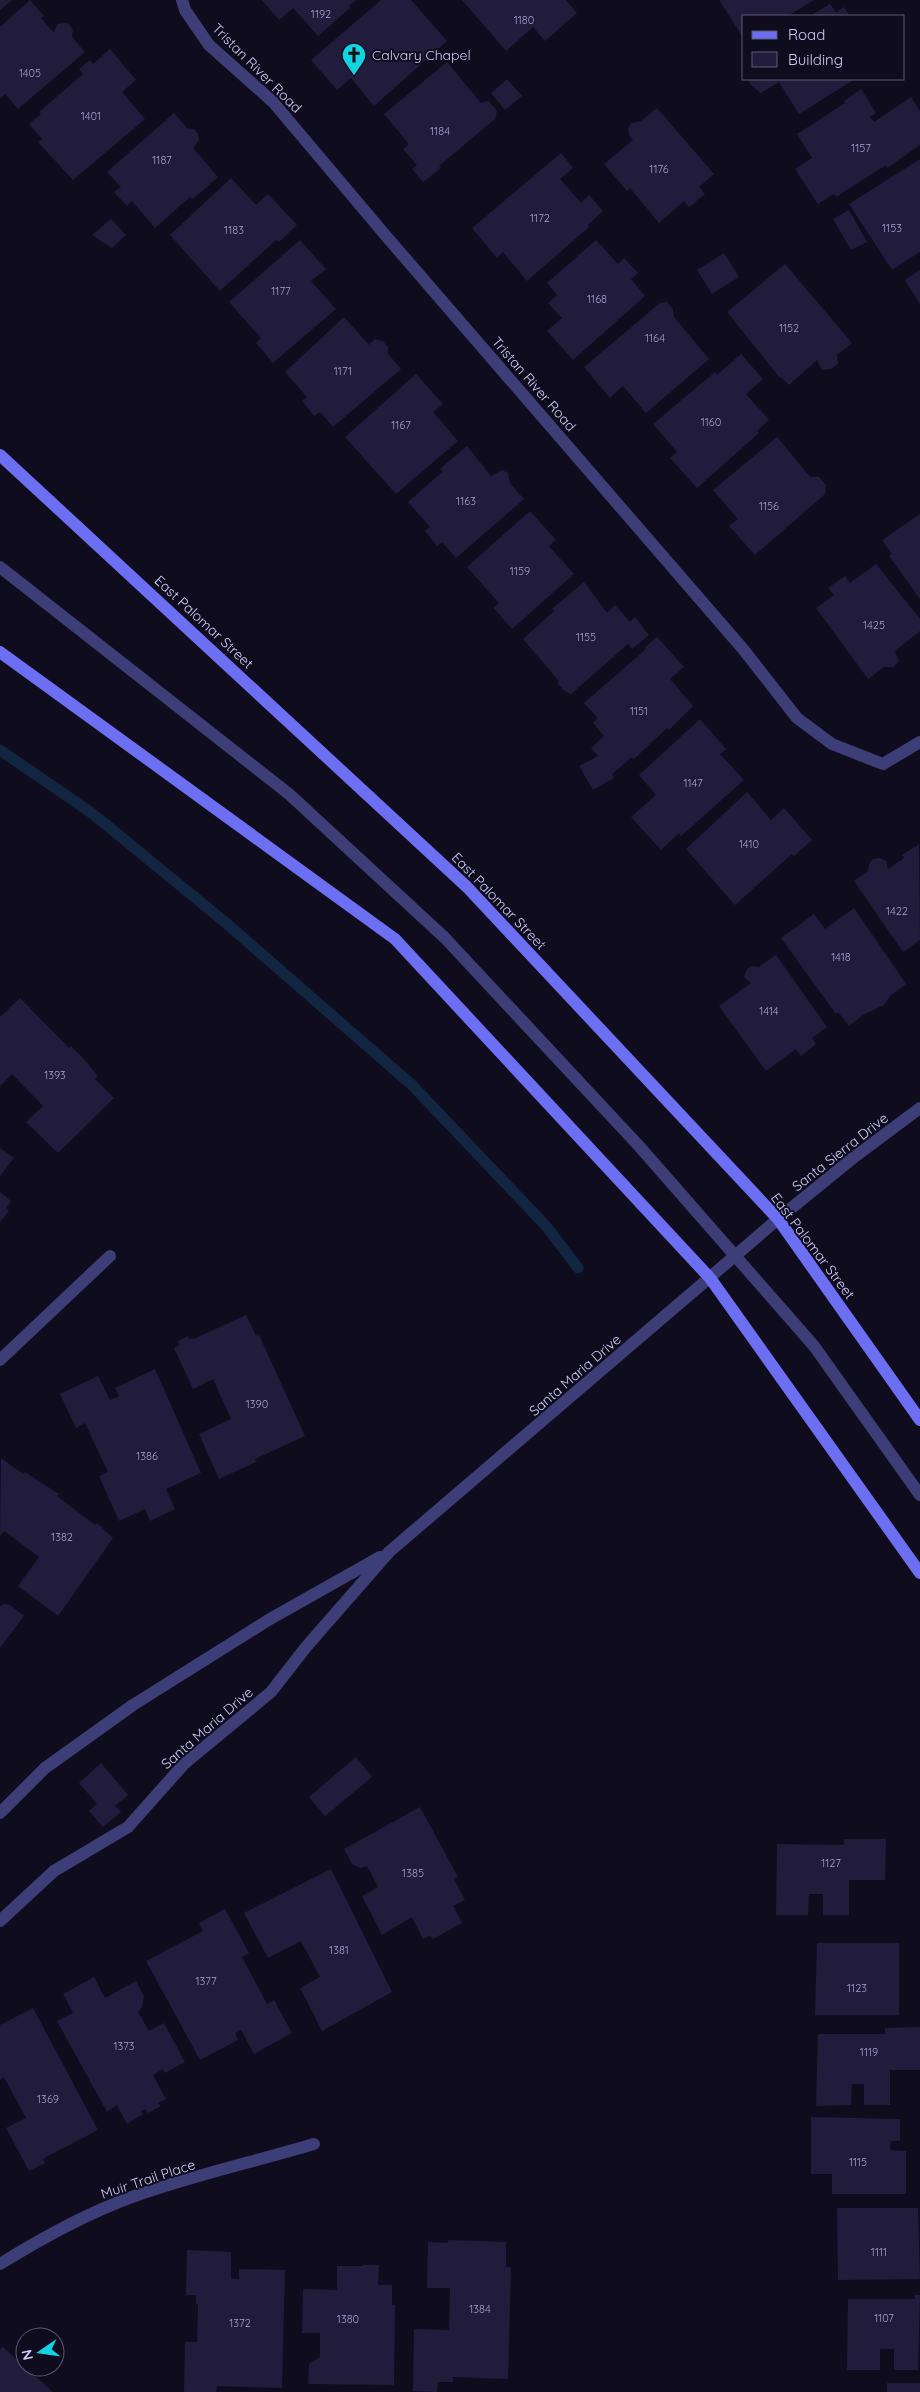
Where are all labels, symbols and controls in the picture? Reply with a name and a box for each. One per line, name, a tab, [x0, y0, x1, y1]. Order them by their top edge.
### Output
house number: 1192	[311, 7, 331, 21]
house number: 1180	[514, 13, 534, 27]
legend	[742, 15, 905, 80]
street label: Tristan River Road	[208, 19, 306, 117]
text: Road	[788, 25, 825, 44]
church icon: Calvary Chapel	[341, 42, 367, 76]
place label: Calvary Chapel	[372, 46, 471, 64]
text: Building	[788, 50, 843, 69]
house number: 1405	[19, 66, 41, 80]
house number: 1401	[81, 109, 101, 123]
house number: 1184	[430, 124, 450, 138]
house number: 1157	[851, 141, 871, 155]
house number: 1187	[152, 153, 172, 167]
house number: 1176	[649, 162, 669, 176]
house number: 1172	[530, 211, 550, 225]
house number: 1153	[882, 221, 902, 235]
house number: 1183	[224, 223, 244, 237]
house number: 1177	[271, 284, 291, 298]
house number: 1168	[587, 292, 607, 306]
house number: 1152	[779, 321, 799, 335]
house number: 1164	[645, 331, 665, 345]
street label: Tristan River Road	[488, 333, 580, 435]
house number: 1171	[334, 364, 352, 378]
house number: 1160	[701, 415, 721, 429]
house number: 1167	[391, 418, 411, 432]
house number: 1163	[456, 494, 476, 508]
house number: 1156	[759, 499, 779, 513]
house number: 1159	[510, 564, 530, 578]
street label: East Palomar Street	[151, 572, 257, 673]
house number: 1425	[863, 618, 885, 632]
house number: 1155	[576, 630, 596, 644]
house number: 1151	[630, 704, 648, 718]
house number: 1147	[683, 776, 703, 790]
house number: 1410	[739, 837, 759, 851]
street label: East Palomar Street	[448, 848, 550, 954]
house number: 1422	[886, 904, 908, 918]
house number: 1418	[831, 950, 851, 964]
house number: 1414	[759, 1004, 779, 1018]
house number: 1393	[44, 1068, 66, 1082]
street label: Santa Sierra Drive	[788, 1109, 892, 1195]
street label: East Palomar Street	[767, 1189, 859, 1303]
street label: Santa Maria Drive	[525, 1330, 625, 1420]
house number: 1390	[246, 1397, 268, 1411]
house number: 1386	[136, 1449, 158, 1463]
house number: 1382	[51, 1530, 73, 1544]
street label: Santa Maria Drive	[157, 1683, 257, 1773]
house number: 1127	[821, 1856, 841, 1870]
house number: 1385	[402, 1866, 424, 1880]
house number: 1381	[329, 1943, 349, 1957]
house number: 1377	[195, 1974, 217, 1988]
house number: 1123	[847, 1981, 867, 1995]
house number: 1373	[113, 2039, 135, 2053]
house number: 1119	[860, 2045, 878, 2059]
house number: 1369	[37, 2092, 59, 2106]
street label: Muir Trail Place	[98, 2155, 198, 2203]
house number: 1115	[849, 2155, 867, 2169]
house number: 1111	[871, 2245, 887, 2259]
house number: 1384	[469, 2302, 491, 2316]
house number: 1107	[874, 2311, 894, 2325]
house number: 1380	[337, 2312, 359, 2326]
house number: 1372	[229, 2316, 251, 2330]
north arrow	[15, 2327, 65, 2377]
text: N	[17, 2348, 37, 2362]

